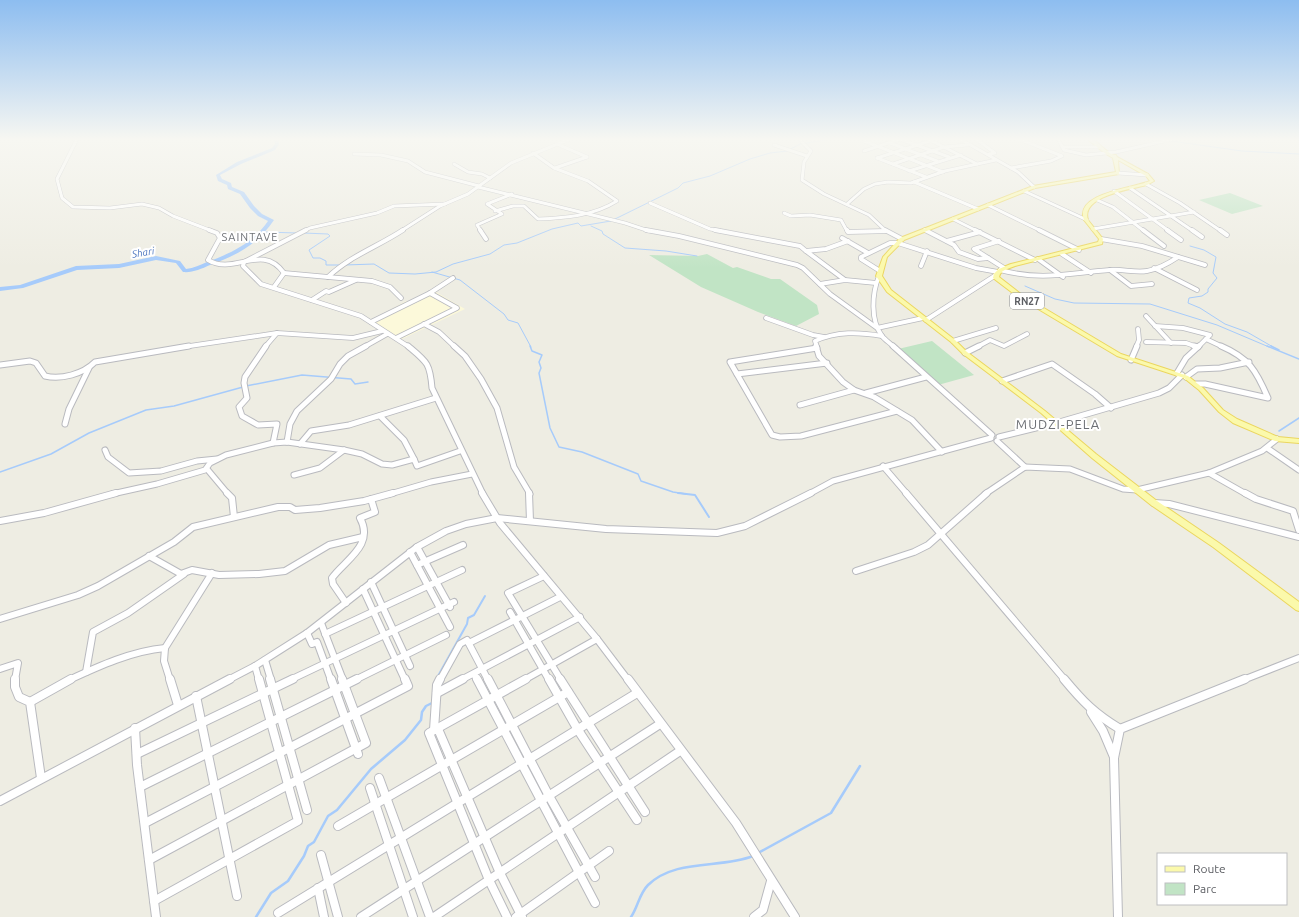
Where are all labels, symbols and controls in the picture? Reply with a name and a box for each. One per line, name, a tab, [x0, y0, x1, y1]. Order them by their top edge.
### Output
district label: SAINTAVE	[222, 231, 278, 243]
water label: Shari	[130, 245, 155, 260]
road number: RN27	[1010, 293, 1044, 309]
district label: MUDZI-PELA	[1016, 417, 1100, 431]
legend	[1157, 853, 1287, 905]
text: Route	[1193, 862, 1226, 875]
text: Parc	[1193, 882, 1217, 895]

